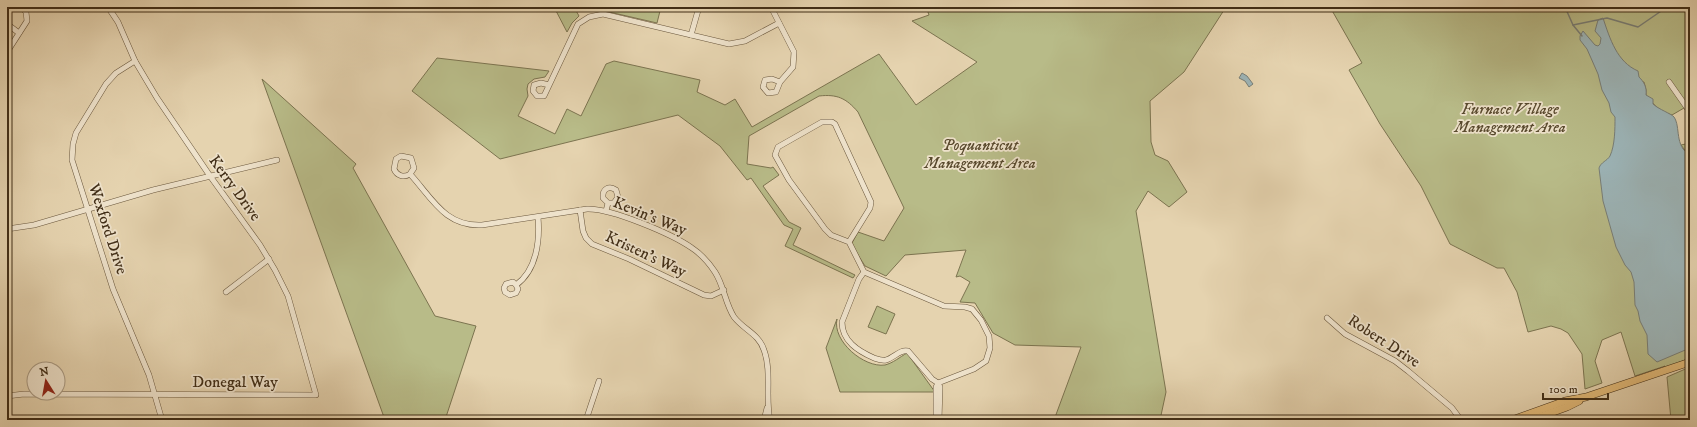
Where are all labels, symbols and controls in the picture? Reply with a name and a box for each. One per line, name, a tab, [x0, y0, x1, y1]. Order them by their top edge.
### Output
park label: Furnace Village Management Area	[1453, 99, 1566, 137]
park label: Poquanticut Management Area	[923, 135, 1036, 173]
street label: Kerry Drive	[205, 151, 266, 225]
street label: Wexford Drive	[84, 180, 132, 277]
street label: Kevin's Way	[610, 192, 690, 240]
street label: Kristen's Way	[602, 226, 690, 282]
street label: Robert Drive	[1344, 310, 1424, 372]
north arrow	[26, 361, 66, 401]
text: N	[39, 364, 50, 380]
street label: Donegal Way	[192, 372, 278, 392]
scale bar	[1543, 375, 1608, 401]
text: 100 m	[1549, 382, 1578, 397]

